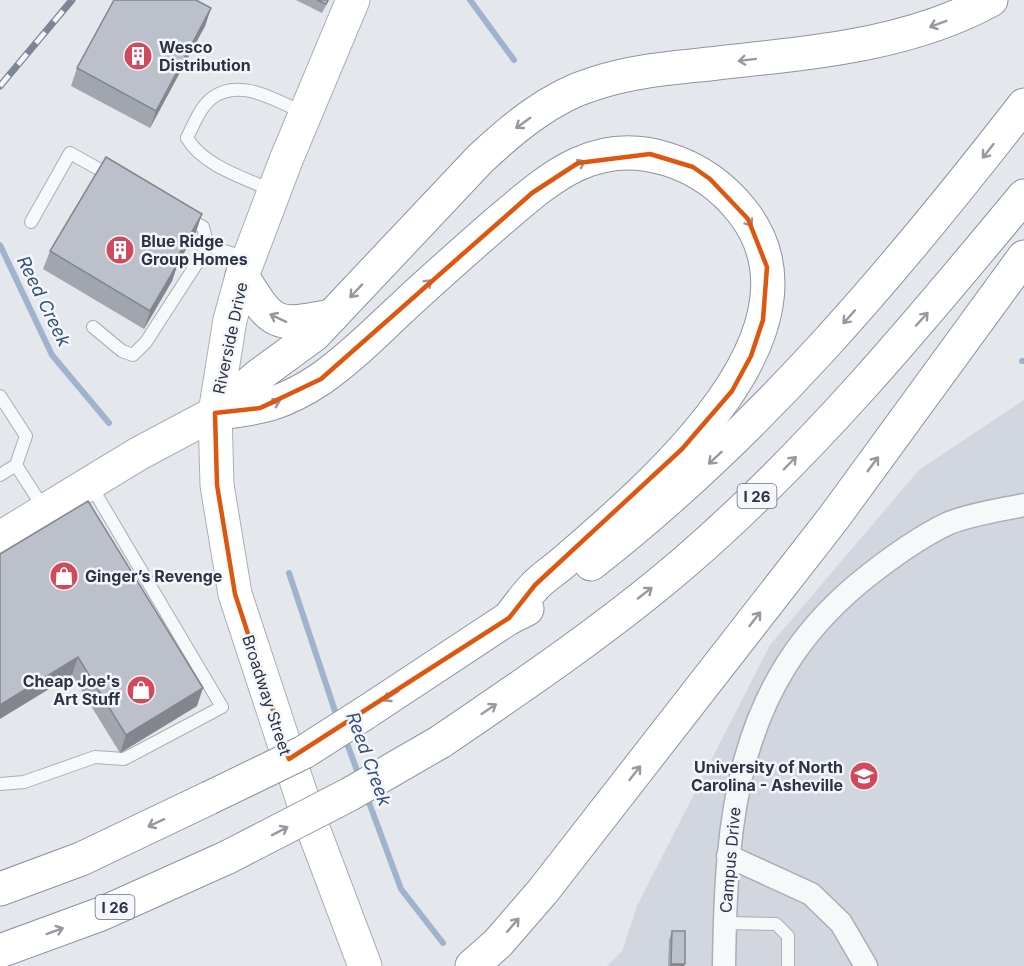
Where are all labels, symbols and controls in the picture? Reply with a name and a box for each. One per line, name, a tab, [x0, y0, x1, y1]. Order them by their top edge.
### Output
one-way arrow	[929, 20, 948, 31]
place label: Wesco Distribution	[159, 37, 251, 75]
building icon: Wesco Distribution	[122, 40, 154, 72]
one-way arrow	[737, 54, 757, 65]
one-way arrow	[515, 117, 531, 129]
one-way arrow	[982, 143, 995, 159]
one-way arrow	[568, 159, 586, 171]
one-way arrow	[741, 210, 754, 227]
place label: Blue Ridge Group Homes	[141, 231, 248, 269]
building icon: Blue Ridge Group Homes	[104, 234, 136, 266]
water label: Reed Creek	[13, 252, 75, 351]
one-way arrow	[418, 279, 433, 293]
street label: Riverside Drive	[208, 280, 252, 396]
one-way arrow	[348, 283, 363, 298]
one-way arrow	[842, 309, 856, 324]
one-way arrow	[269, 311, 287, 323]
one-way arrow	[915, 312, 929, 327]
one-way arrow	[262, 398, 281, 409]
one-way arrow	[708, 451, 723, 465]
one-way arrow	[783, 455, 797, 470]
one-way arrow	[867, 457, 880, 473]
road number: I 26	[738, 484, 777, 508]
shop icon: Ginger’s Revenge	[48, 560, 80, 592]
place label: Ginger’s Revenge	[85, 566, 222, 586]
one-way arrow	[637, 587, 653, 600]
one-way arrow	[748, 611, 761, 627]
street label: Broadway Street	[238, 632, 296, 758]
place label: Cheap Joe's Art Stuff	[23, 671, 121, 709]
shop icon: Cheap Joe's Art Stuff	[125, 674, 157, 706]
one-way arrow	[383, 690, 400, 702]
one-way arrow	[480, 703, 497, 715]
water label: Reed Creek	[342, 709, 396, 810]
place label: University of North Carolina - Asheville	[691, 757, 843, 795]
school or university icon: University of North Carolina - Asheville	[848, 760, 880, 792]
one-way arrow	[629, 765, 642, 781]
street label: Campus Drive	[715, 806, 745, 914]
one-way arrow	[148, 818, 166, 830]
one-way arrow	[271, 824, 289, 836]
road number: I 26	[96, 895, 134, 919]
one-way arrow	[507, 917, 520, 933]
one-way arrow	[45, 924, 64, 935]

